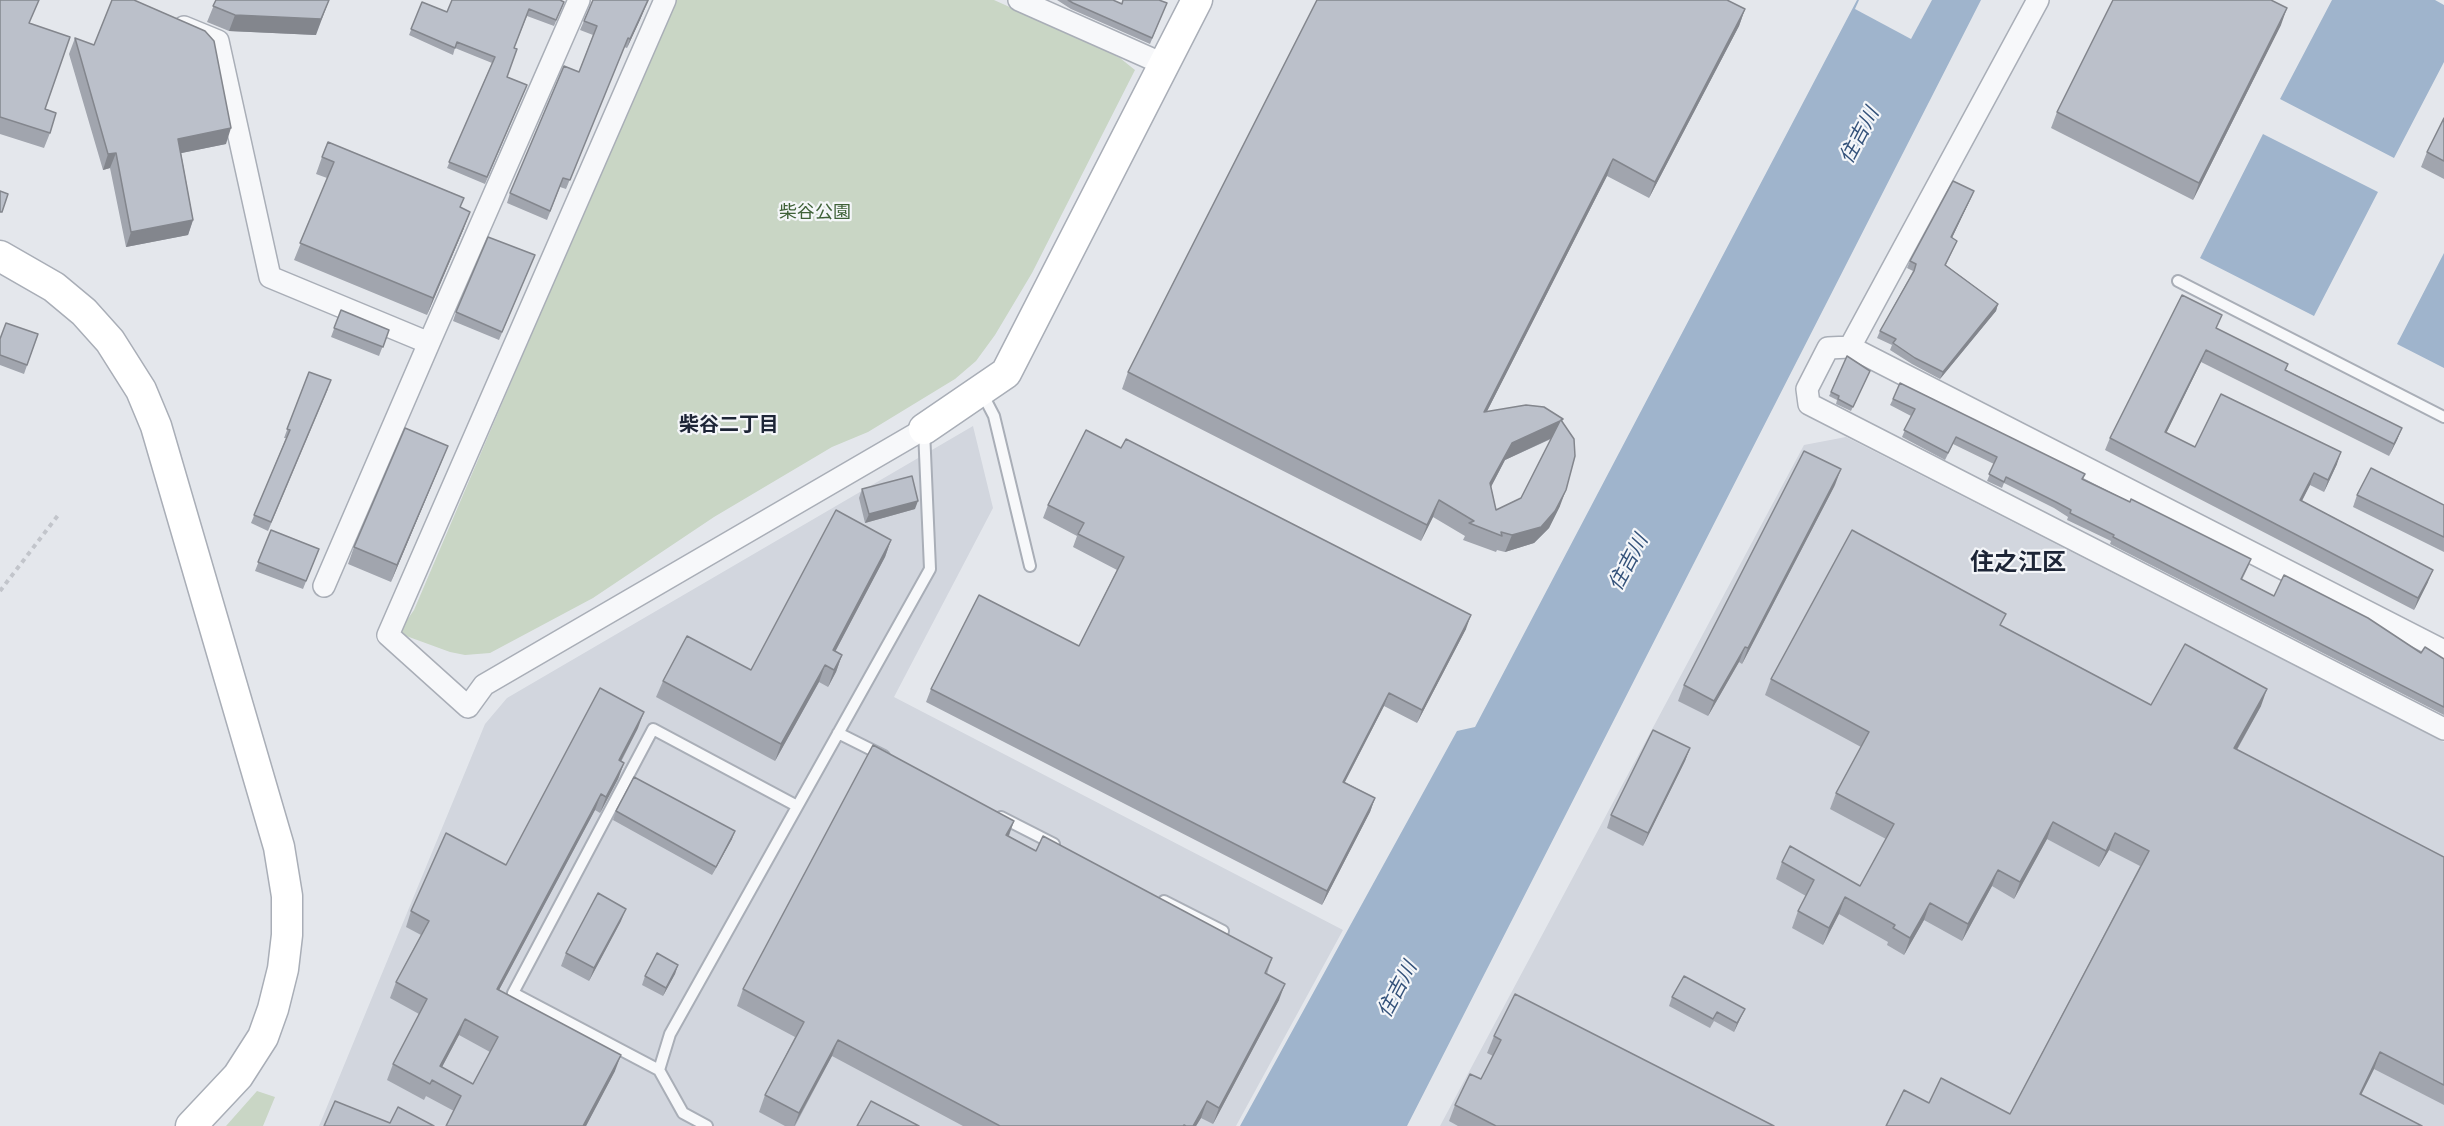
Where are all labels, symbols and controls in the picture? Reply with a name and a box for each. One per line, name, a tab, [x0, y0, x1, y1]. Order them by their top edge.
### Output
water label: 住吉川	[1835, 104, 1885, 168]
park label: 柴谷公園	[779, 202, 851, 224]
district label: 柴谷二丁目	[679, 414, 779, 438]
water label: 住吉川	[1604, 531, 1654, 595]
district label: 住之江区	[1970, 549, 2066, 577]
water label: 住吉川	[1373, 958, 1423, 1022]

